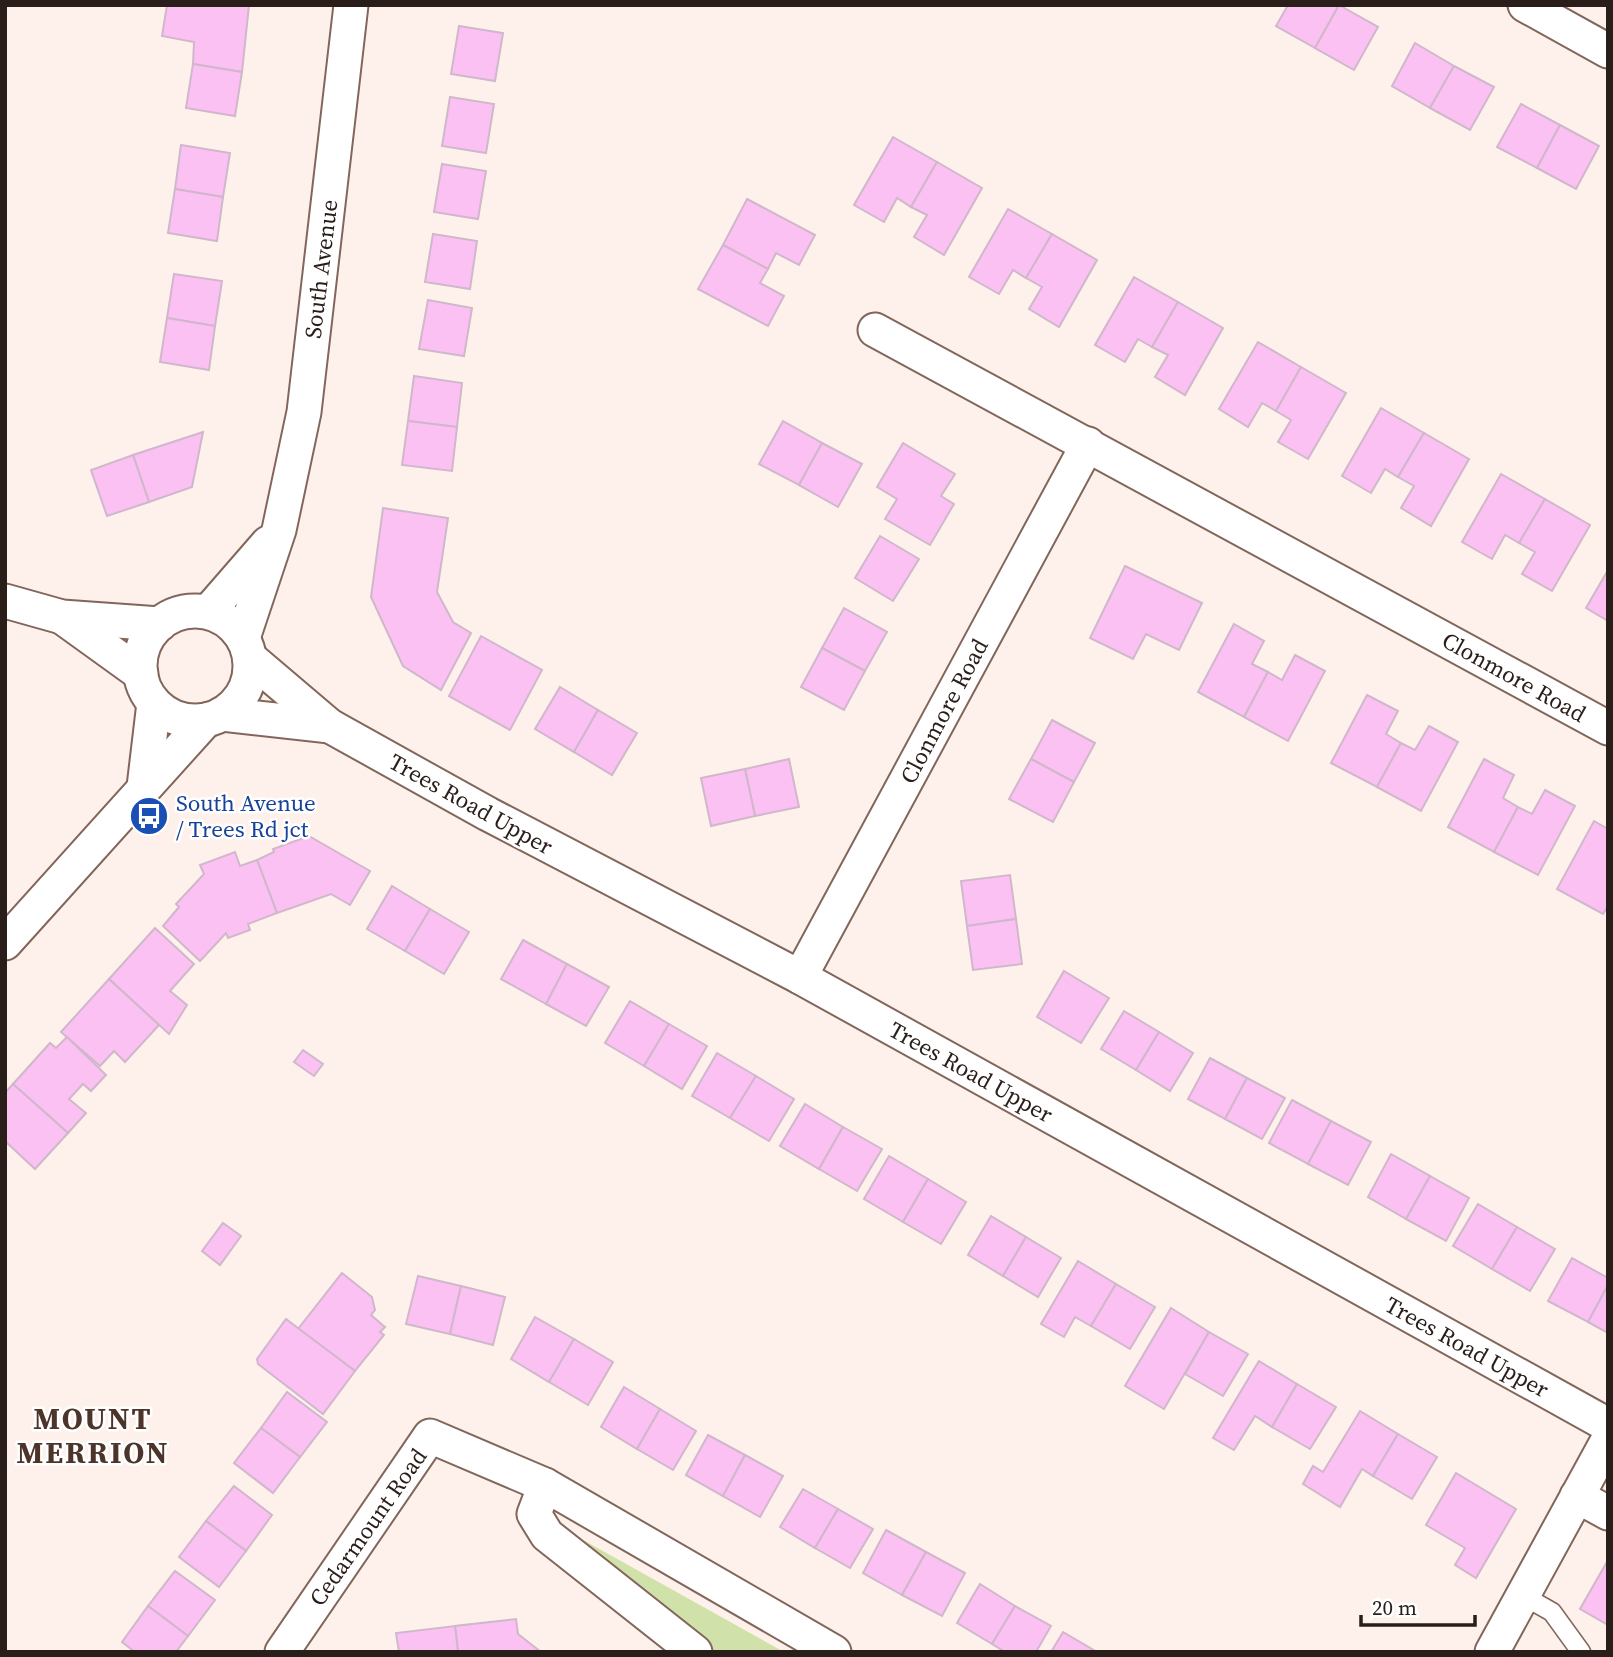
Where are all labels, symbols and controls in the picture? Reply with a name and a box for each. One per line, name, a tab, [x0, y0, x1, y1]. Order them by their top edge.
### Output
street label: South Avenue	[297, 198, 345, 340]
street label: Clonmore Road	[1436, 624, 1592, 730]
street label: Clonmore Road	[892, 633, 996, 789]
street label: Trees Road Upper	[383, 746, 559, 862]
place label: South Avenue / Trees Rd jct	[176, 787, 316, 845]
bus stop icon: South Avenue / Trees Rd jct	[128, 795, 170, 837]
street label: Trees Road Upper	[883, 1014, 1059, 1130]
street label: Trees Road Upper	[1379, 1289, 1555, 1405]
district label: MOUNT MERRION	[16, 1398, 170, 1473]
street label: Cedarmount Road	[302, 1442, 434, 1612]
scale bar	[1361, 1584, 1475, 1628]
text: 20 m	[1372, 1593, 1417, 1622]

